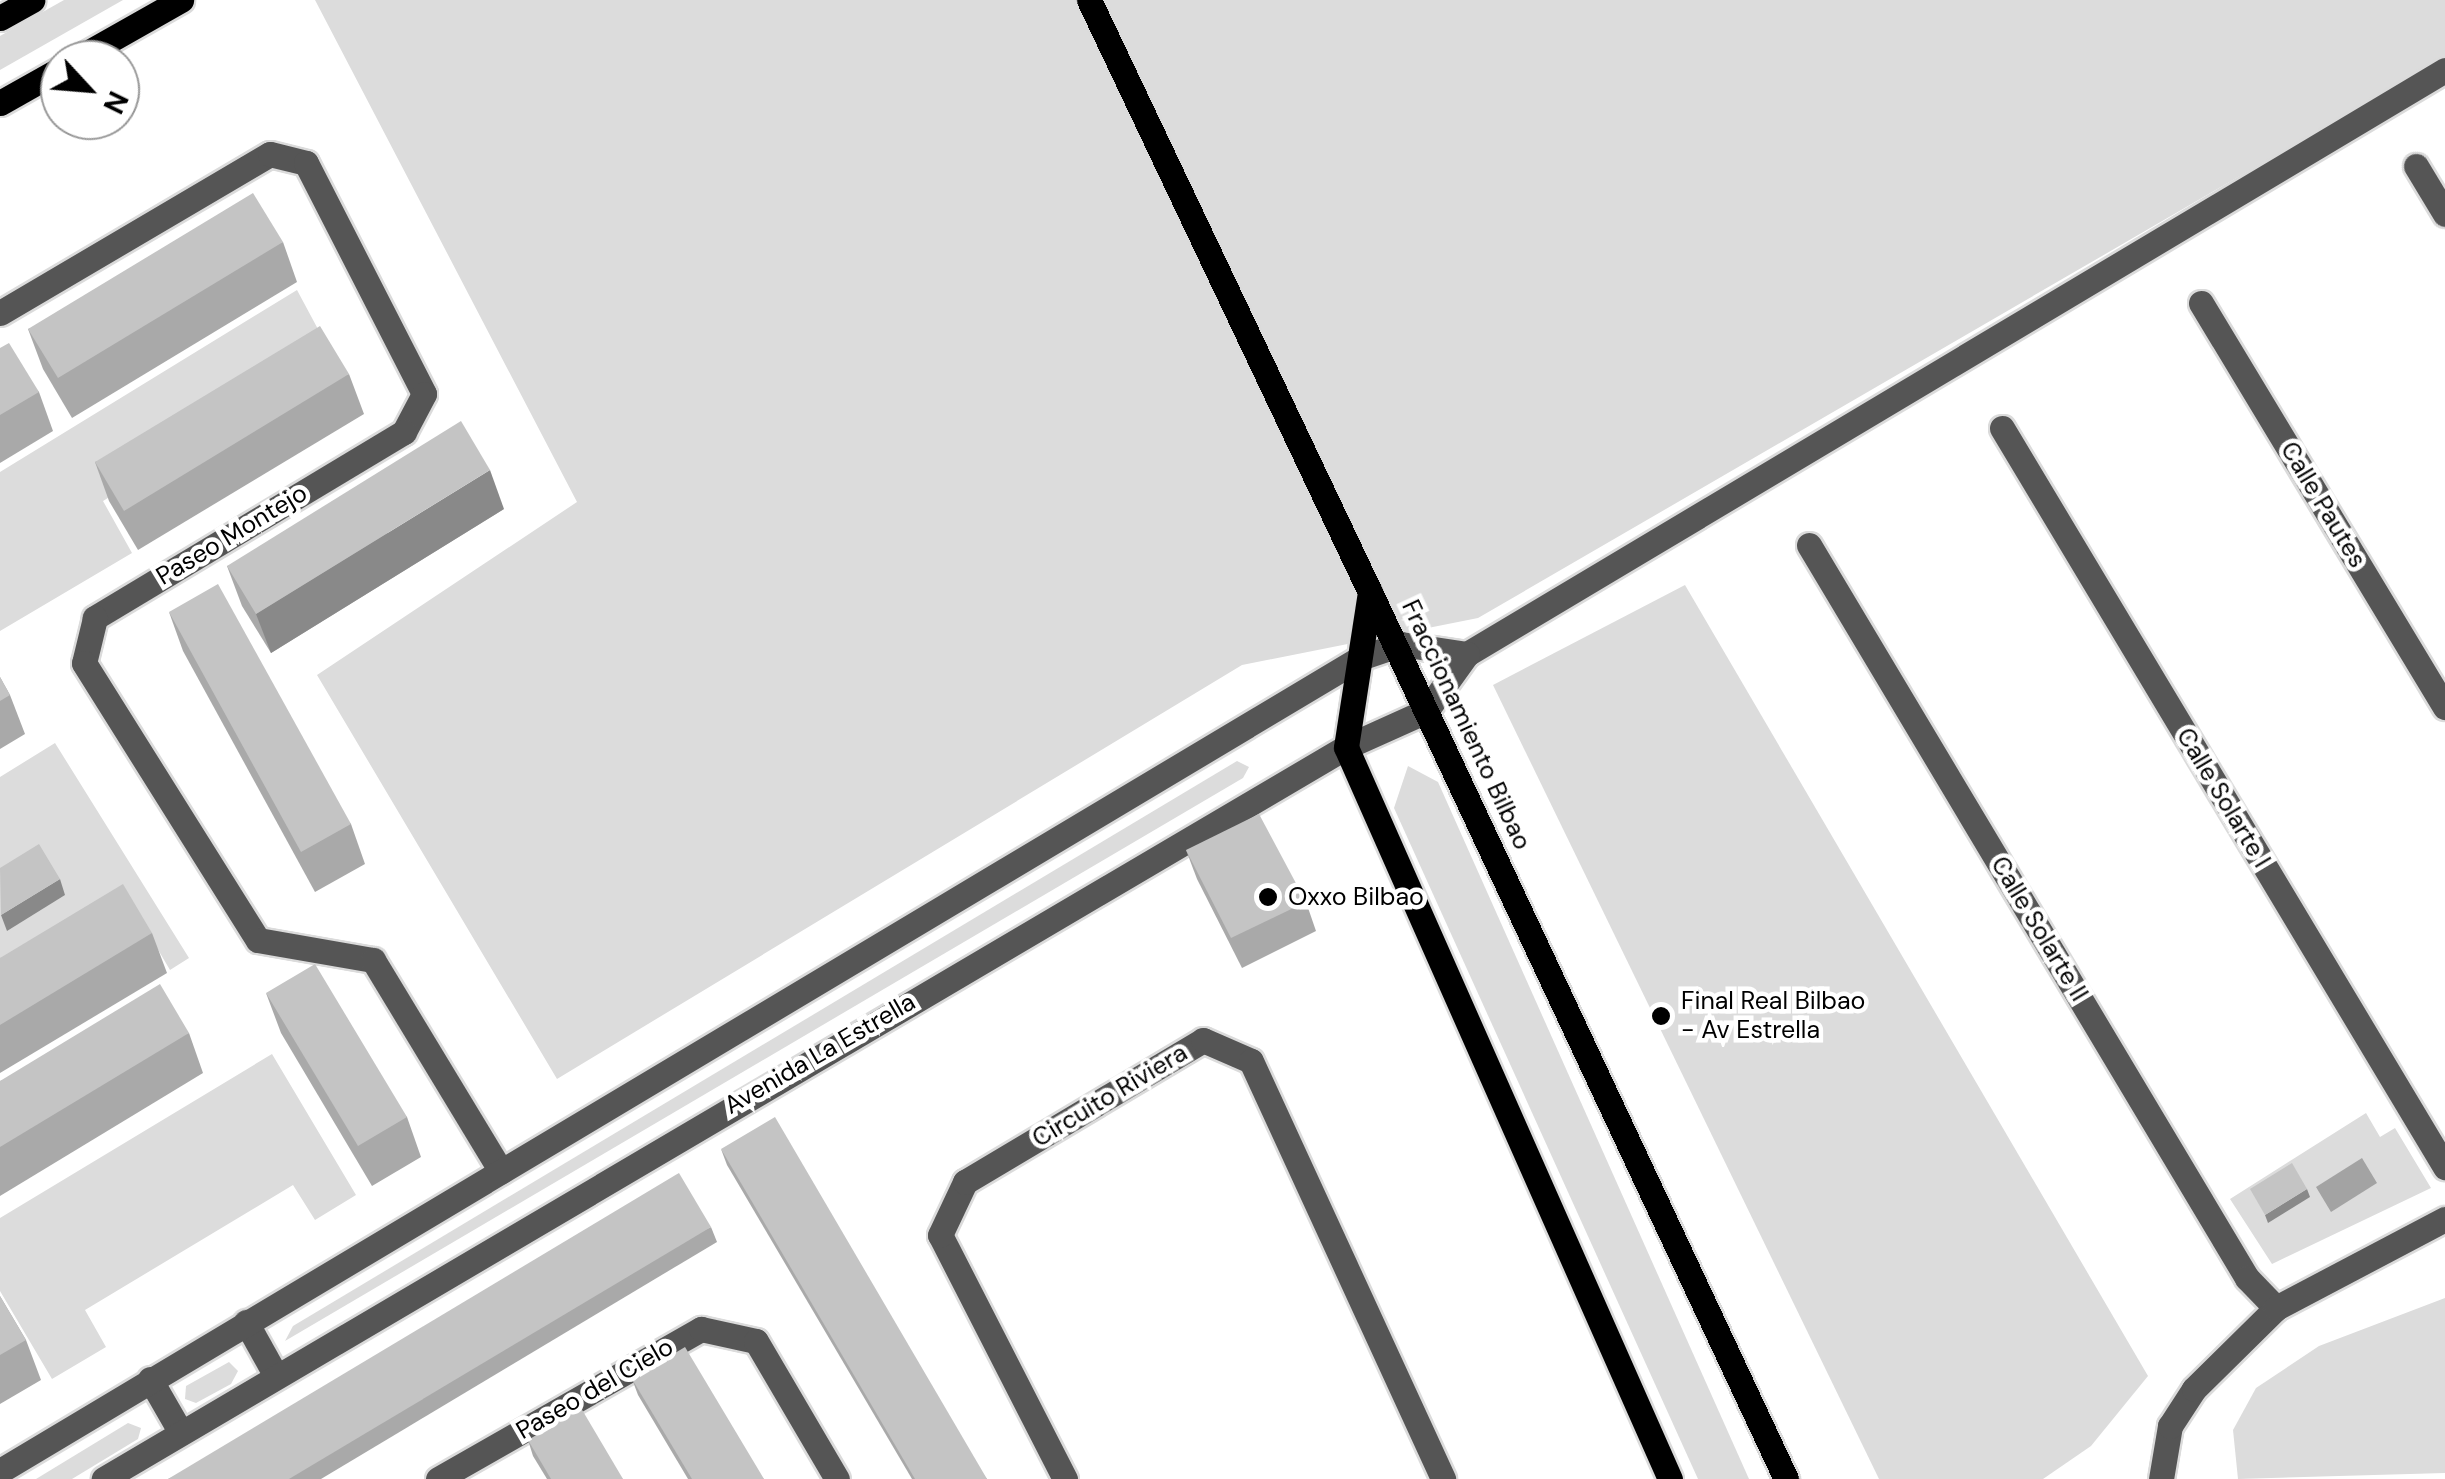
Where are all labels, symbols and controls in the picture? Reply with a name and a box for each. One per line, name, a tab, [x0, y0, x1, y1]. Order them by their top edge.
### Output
north arrow	[40, 40, 140, 140]
text: N	[95, 85, 137, 120]
street label: Calle Pautes	[2274, 437, 2372, 573]
street label: Paseo Montejo	[151, 478, 313, 592]
street label: Fraccionamiento Bilbao	[1395, 595, 1537, 855]
street label: Calle Solarte I	[2170, 723, 2276, 873]
street label: Calle Solarte II	[1984, 851, 2094, 1007]
place label: Oxxo Bilbao	[1288, 882, 1424, 912]
marker: Oxxo Bilbao	[1257, 886, 1279, 908]
street label: Avenida La Estrella	[719, 987, 921, 1121]
place label: Final Real Bilbao - Av Estrella	[1681, 987, 1865, 1046]
marker: Final Real Bilbao - Av Estrella	[1650, 1005, 1672, 1027]
street label: Circuito Riviera	[1027, 1038, 1193, 1154]
street label: Paseo del Cielo	[511, 1332, 679, 1446]

